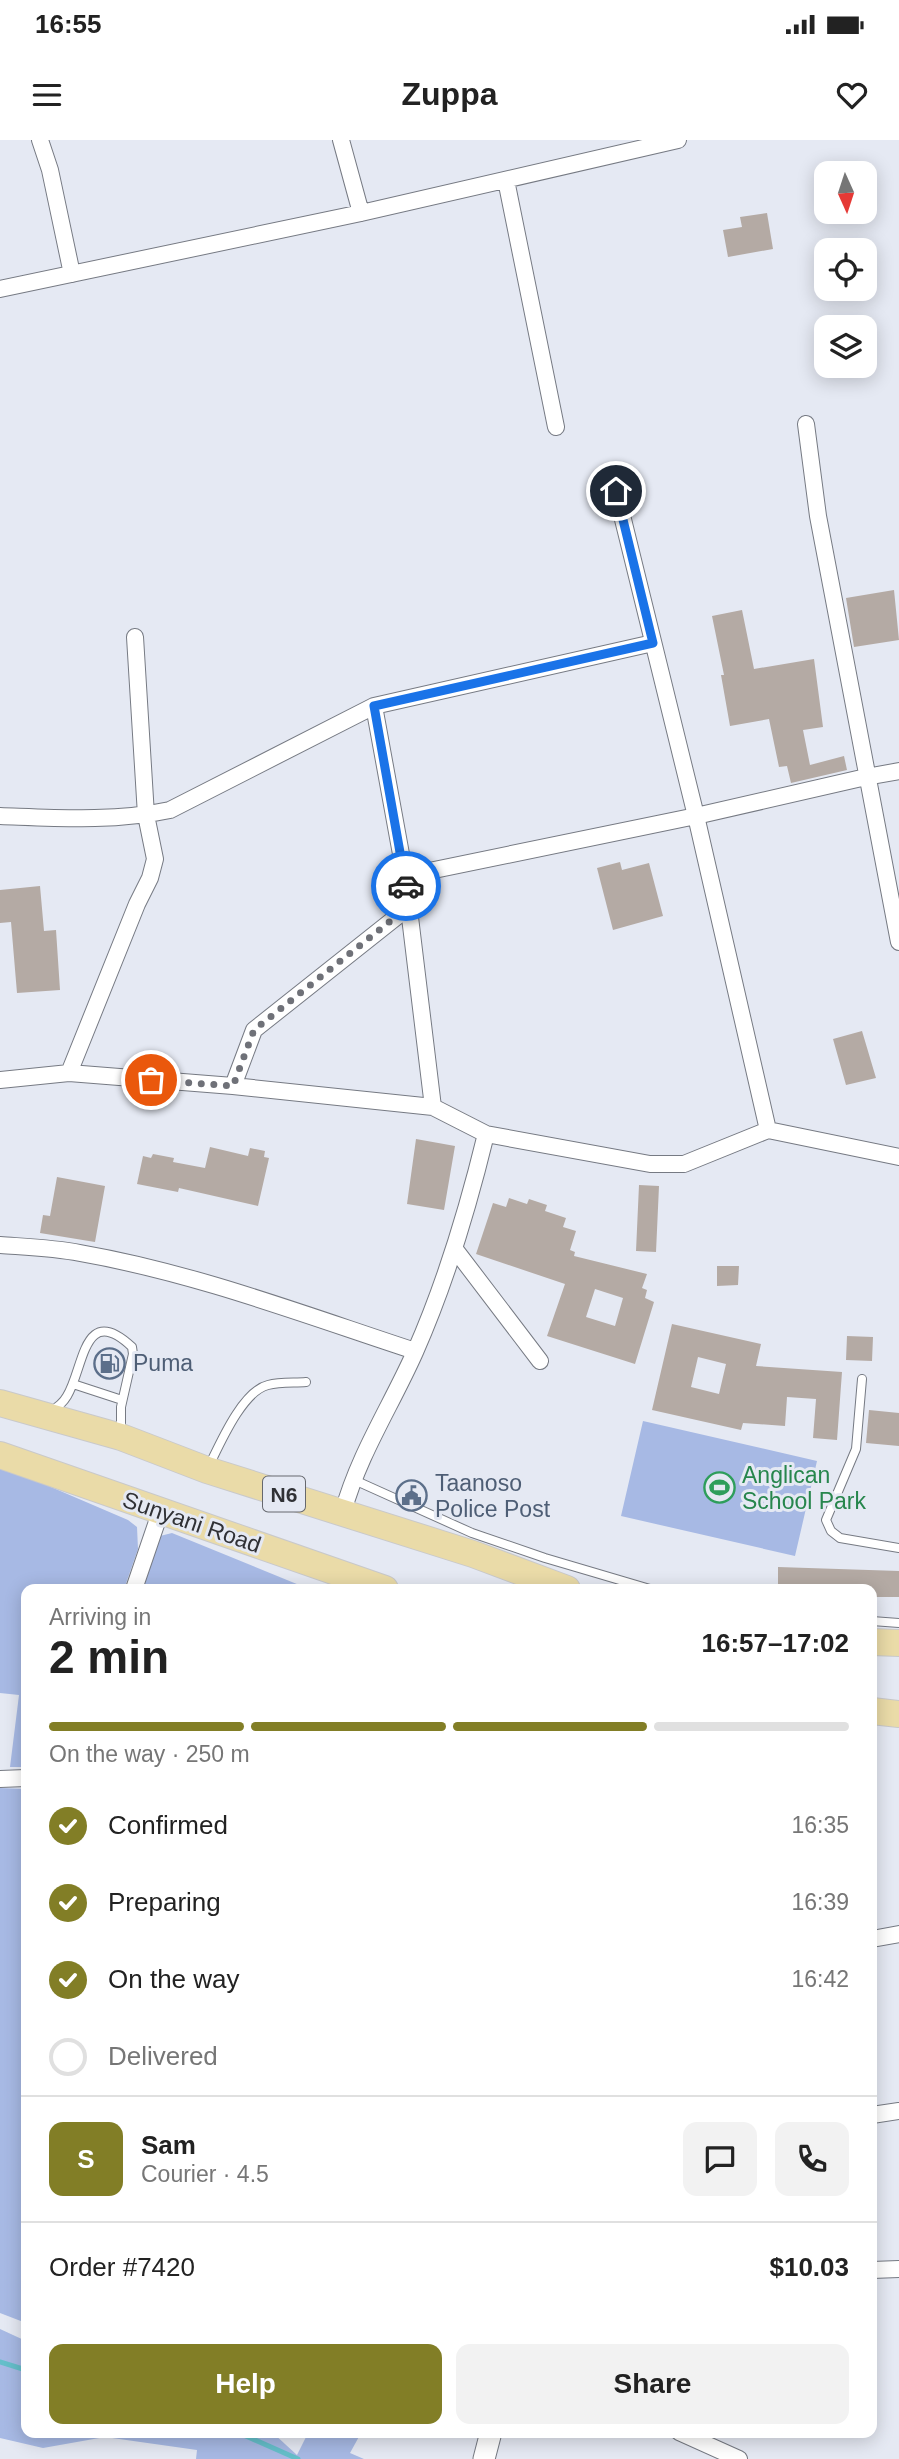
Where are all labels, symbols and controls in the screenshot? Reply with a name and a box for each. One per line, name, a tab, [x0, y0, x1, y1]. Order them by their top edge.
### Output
text: 16:55	[35, 9, 102, 39]
icon: menu	[28, 76, 66, 114]
text: Zuppa	[402, 76, 497, 112]
icon: heart	[833, 76, 871, 114]
north arrow	[814, 161, 877, 224]
map controls	[814, 161, 877, 378]
button: locate	[814, 238, 877, 301]
button: layers	[814, 315, 877, 378]
pin	[586, 461, 646, 521]
icon: home	[597, 472, 635, 510]
courier	[371, 851, 441, 921]
icon: car	[387, 867, 425, 905]
pin	[121, 1050, 181, 1110]
icon: bag	[132, 1061, 170, 1099]
fuel station icon: Puma	[93, 1346, 127, 1380]
place label: Puma	[133, 1350, 193, 1376]
place label: Anglican School Park	[742, 1462, 867, 1514]
place label: Taanoso Police Post	[435, 1470, 551, 1522]
sports icon: Anglican School Park	[702, 1471, 736, 1505]
road number: N6	[263, 1476, 305, 1512]
public building icon: Taanoso Police Post	[395, 1479, 429, 1513]
street label: Sunyani Road	[119, 1486, 265, 1558]
text: Arriving in	[49, 1604, 151, 1630]
text: 16:57–17:02	[702, 1628, 849, 1658]
text: 2 min	[49, 1631, 169, 1683]
text: On the way · 250 m	[49, 1741, 250, 1767]
icon: check	[49, 1807, 87, 1845]
text: Confirmed	[108, 1810, 228, 1840]
text: 16:35	[791, 1812, 849, 1838]
icon: check	[49, 1884, 87, 1922]
text: Preparing	[108, 1887, 221, 1917]
text: 16:39	[791, 1889, 849, 1915]
icon: check	[49, 1961, 87, 1999]
text: On the way	[108, 1964, 240, 1994]
text: 16:42	[791, 1966, 849, 1992]
text: Delivered	[108, 2041, 218, 2071]
button: chat	[683, 2122, 757, 2196]
button: phone	[775, 2122, 849, 2196]
text: Sam	[141, 2130, 196, 2160]
text: S	[77, 2144, 95, 2174]
text: Courier · 4.5	[141, 2161, 269, 2187]
text: Order #7420	[49, 2252, 195, 2282]
text: $10.03	[769, 2252, 849, 2282]
button: Help	[49, 2344, 442, 2424]
button: Share	[456, 2344, 849, 2424]

